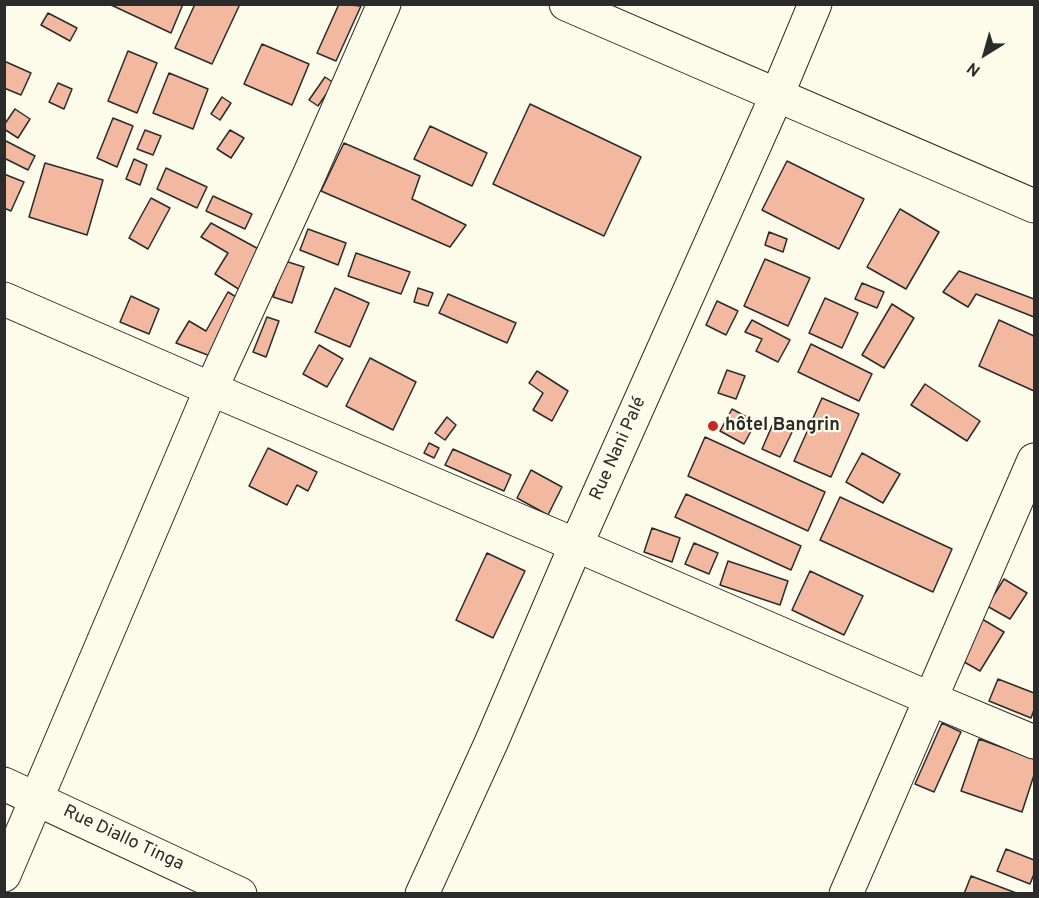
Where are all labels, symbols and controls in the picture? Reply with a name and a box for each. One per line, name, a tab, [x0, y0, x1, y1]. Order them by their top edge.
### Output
north arrow	[955, 24, 1015, 84]
text: N	[964, 57, 985, 80]
street label: Rue Nani Palé	[586, 394, 652, 504]
place label: hôtel Bangrin	[725, 415, 840, 437]
marker: hôtel Bangrin	[706, 419, 720, 433]
street label: Rue Diallo Tinga	[59, 802, 187, 876]

